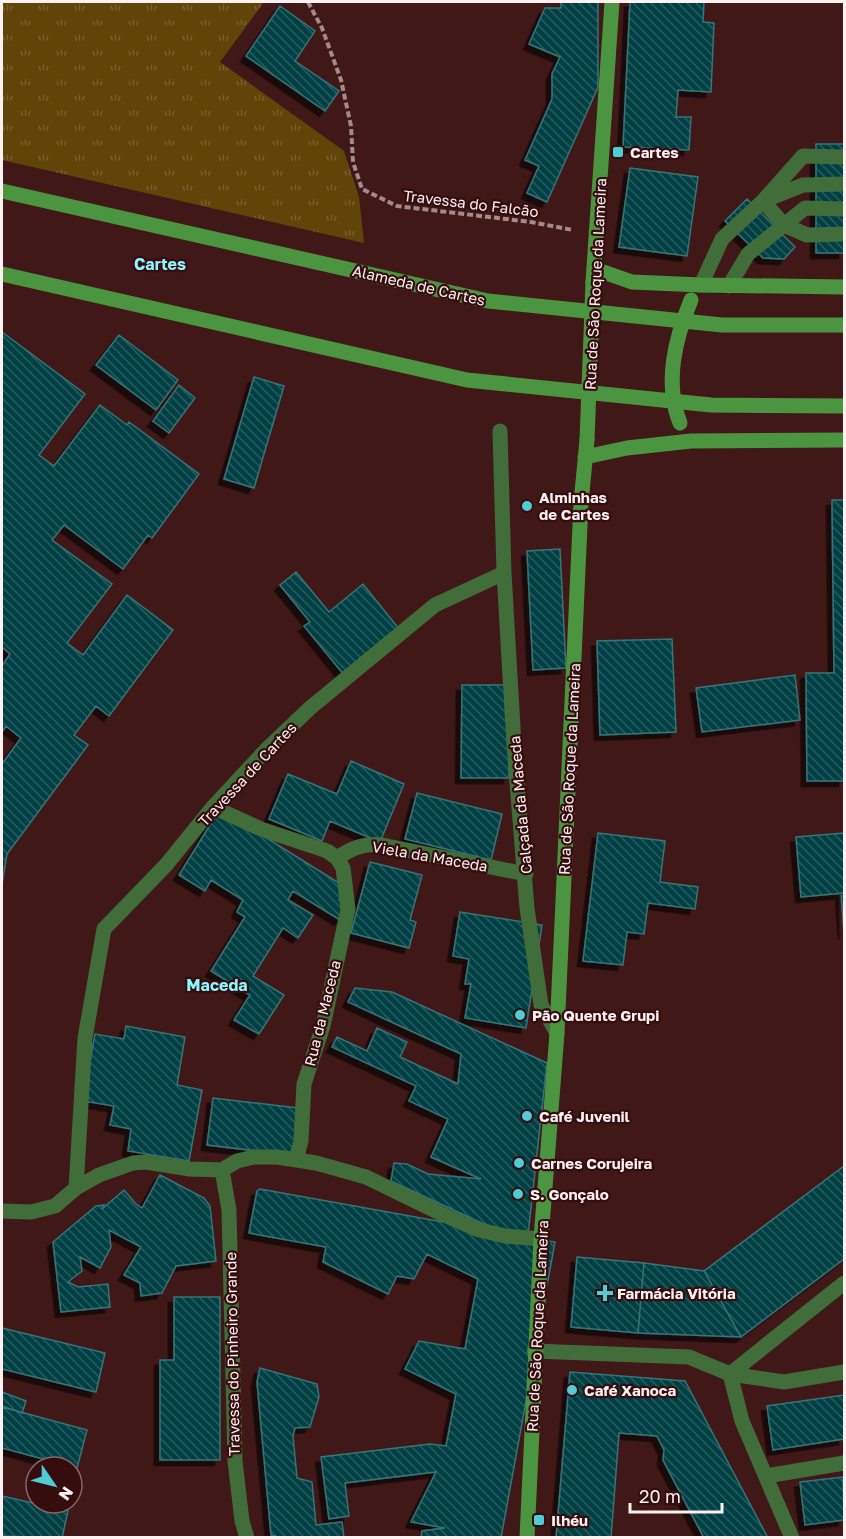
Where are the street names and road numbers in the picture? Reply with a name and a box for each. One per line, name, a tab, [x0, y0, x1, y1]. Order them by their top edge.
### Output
street label: Rua de São Roque da Lameira	[580, 178, 610, 390]
street label: Travessa do Falcão	[402, 186, 540, 220]
street label: Alameda de Cartes	[351, 261, 487, 309]
street label: Rua de São Roque da Lameira	[554, 663, 584, 875]
street label: Travessa de Cartes	[194, 718, 300, 830]
street label: Calçada da Maceda	[505, 735, 535, 875]
street label: Viela da Maceda	[371, 837, 489, 875]
street label: Rua da Maceda	[300, 958, 344, 1068]
street label: Rua de São Roque da Lameira	[522, 1220, 552, 1432]
street label: Travessa do Pinheiro Grande	[221, 1252, 243, 1456]

